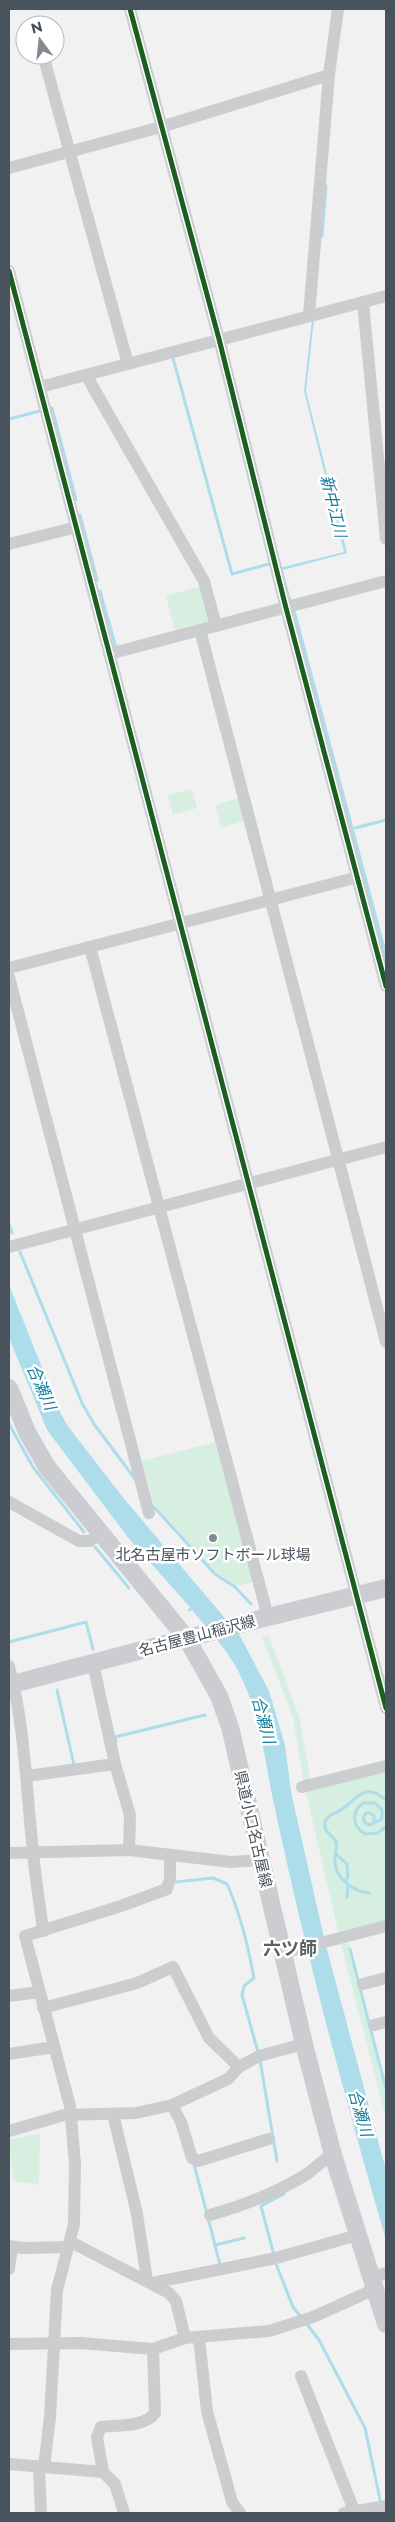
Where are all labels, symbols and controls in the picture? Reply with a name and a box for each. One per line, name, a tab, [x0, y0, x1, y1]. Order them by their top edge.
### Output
north arrow	[15, 15, 65, 65]
text: N	[29, 17, 44, 38]
water label: 新中江川	[317, 473, 351, 541]
water label: 合瀬川	[23, 1361, 61, 1415]
marker: 北名古屋市ソフトボール球場	[207, 1532, 219, 1544]
place label: 北名古屋市ソフトボール球場	[115, 1545, 311, 1564]
street label: 名古屋豊山稲沢線	[136, 1611, 257, 1660]
water label: 合瀬川	[248, 1694, 279, 1748]
street label: 県道小口名古屋線	[231, 1768, 276, 1889]
district label: 六ツ師	[263, 1938, 317, 1960]
water label: 合瀬川	[345, 2087, 377, 2141]

